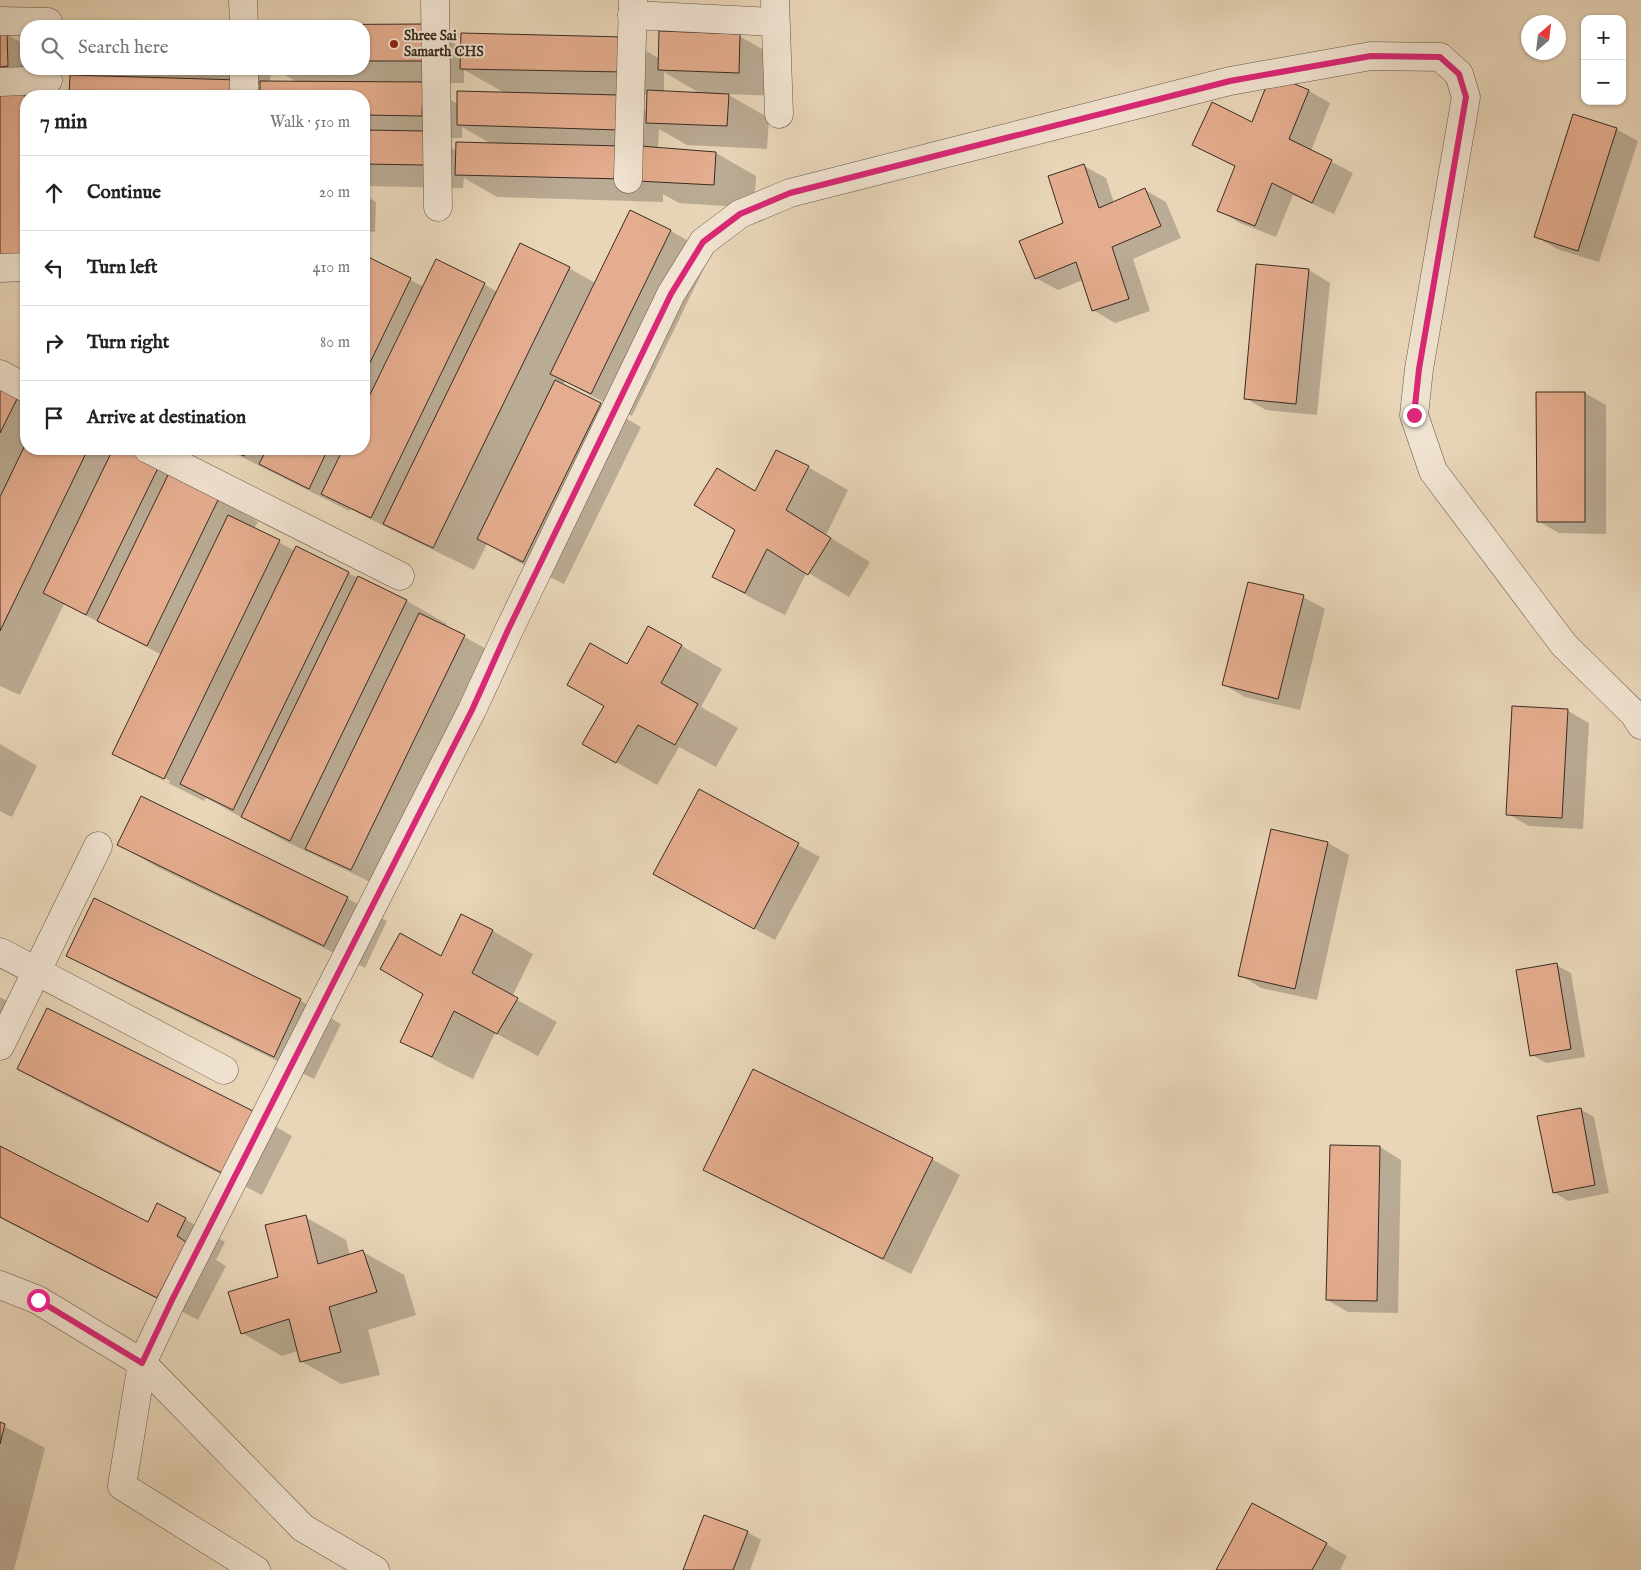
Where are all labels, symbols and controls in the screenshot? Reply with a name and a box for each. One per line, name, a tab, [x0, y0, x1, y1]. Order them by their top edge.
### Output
north arrow	[1521, 15, 1566, 60]
map controls	[1581, 15, 1626, 105]
button: +	[1581, 15, 1626, 60]
search box	[20, 20, 370, 75]
place label: Shree Sai Samarth CHS	[404, 27, 484, 61]
icon: search	[38, 34, 66, 62]
text: Search here	[78, 36, 169, 60]
marker: Shree Sai Samarth CHS	[388, 38, 400, 50]
button: −	[1581, 60, 1626, 105]
text: 7 min	[40, 109, 87, 136]
text: Walk · 510 m	[270, 113, 350, 133]
icon: ahead	[40, 179, 68, 207]
text: Continue	[87, 181, 161, 205]
text: 20 m	[319, 183, 350, 203]
icon: left	[40, 254, 68, 282]
text: Turn left	[87, 256, 158, 280]
text: 410 m	[313, 258, 350, 278]
icon: right	[40, 329, 68, 357]
text: Turn right	[87, 331, 169, 355]
text: 80 m	[320, 333, 350, 353]
icon: arrive	[40, 404, 68, 432]
route end	[1403, 404, 1426, 427]
text: Arrive at destination	[87, 406, 246, 430]
route start	[27, 1289, 50, 1312]

